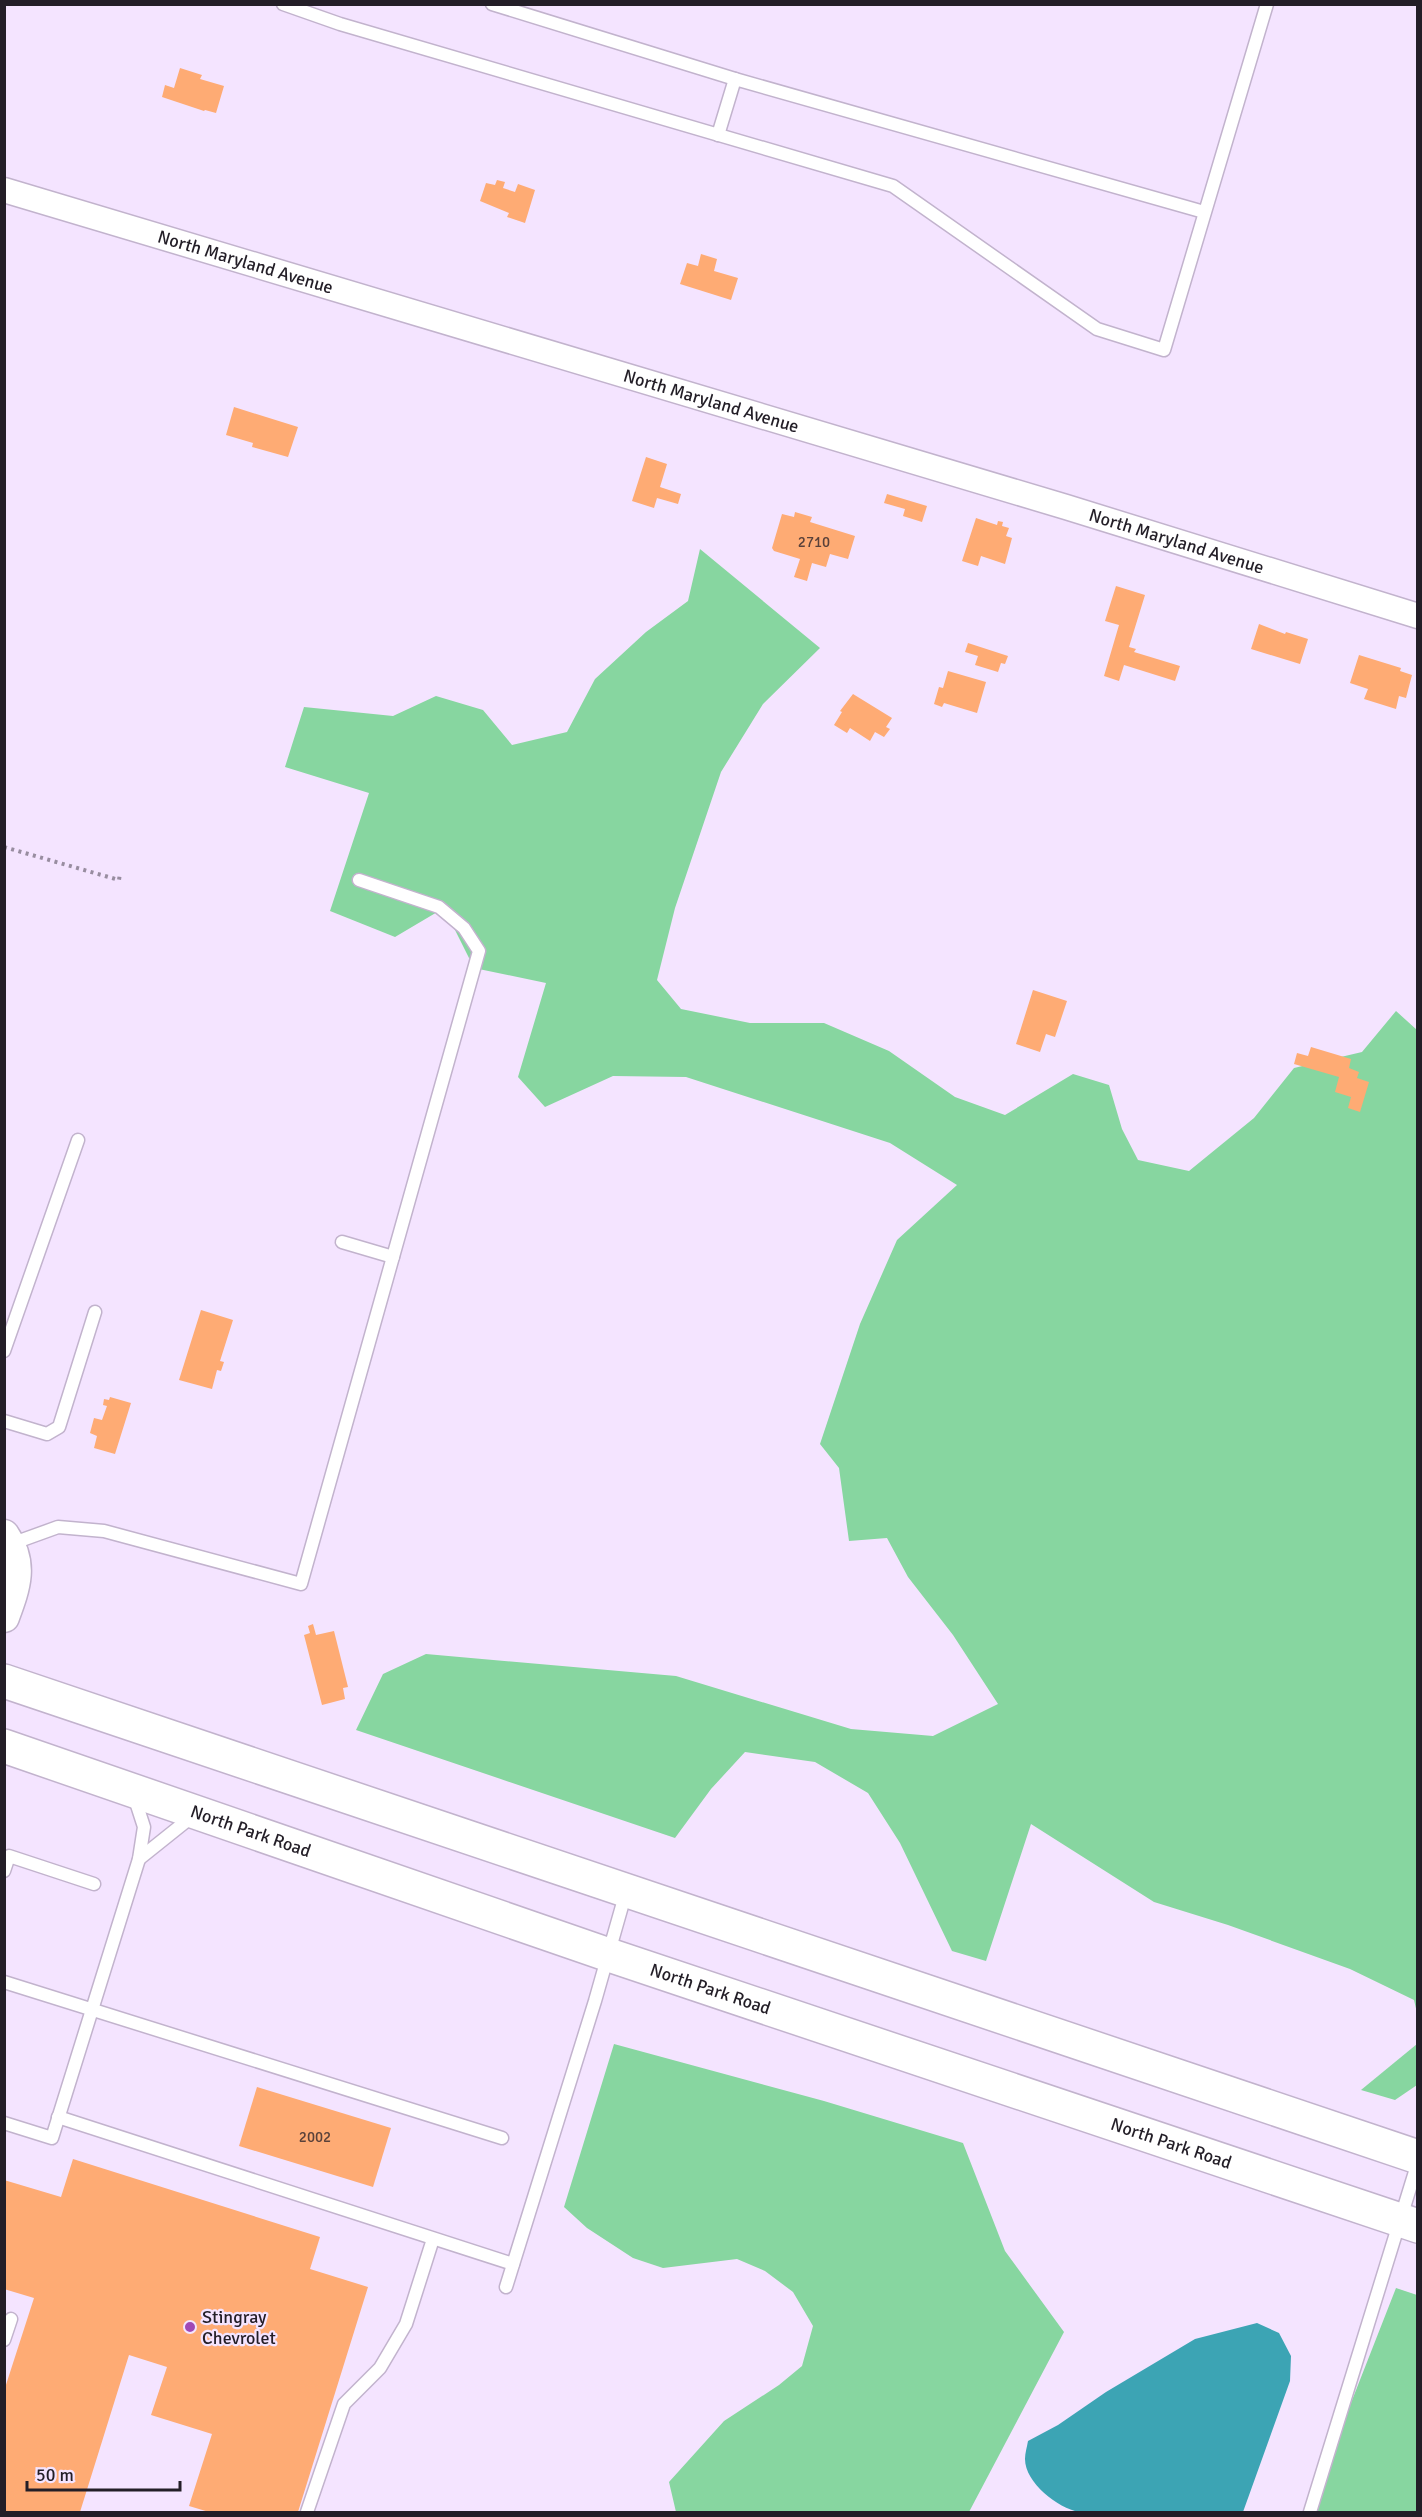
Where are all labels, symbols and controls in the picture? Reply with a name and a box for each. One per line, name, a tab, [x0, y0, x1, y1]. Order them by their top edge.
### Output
street label: North Maryland Avenue	[155, 225, 336, 299]
street label: North Maryland Avenue	[621, 365, 802, 438]
street label: North Maryland Avenue	[1086, 504, 1267, 579]
house number: 2710	[798, 533, 830, 551]
street label: North Park Road	[188, 1800, 314, 1862]
street label: North Park Road	[647, 1959, 774, 2019]
street label: North Park Road	[1108, 2113, 1234, 2174]
house number: 2002	[299, 2128, 331, 2146]
place label: Stingray Chevrolet	[202, 2306, 276, 2349]
marker: Stingray Chevrolet	[183, 2320, 197, 2334]
scale bar	[27, 2454, 180, 2492]
text: 50 m	[36, 2464, 74, 2486]

